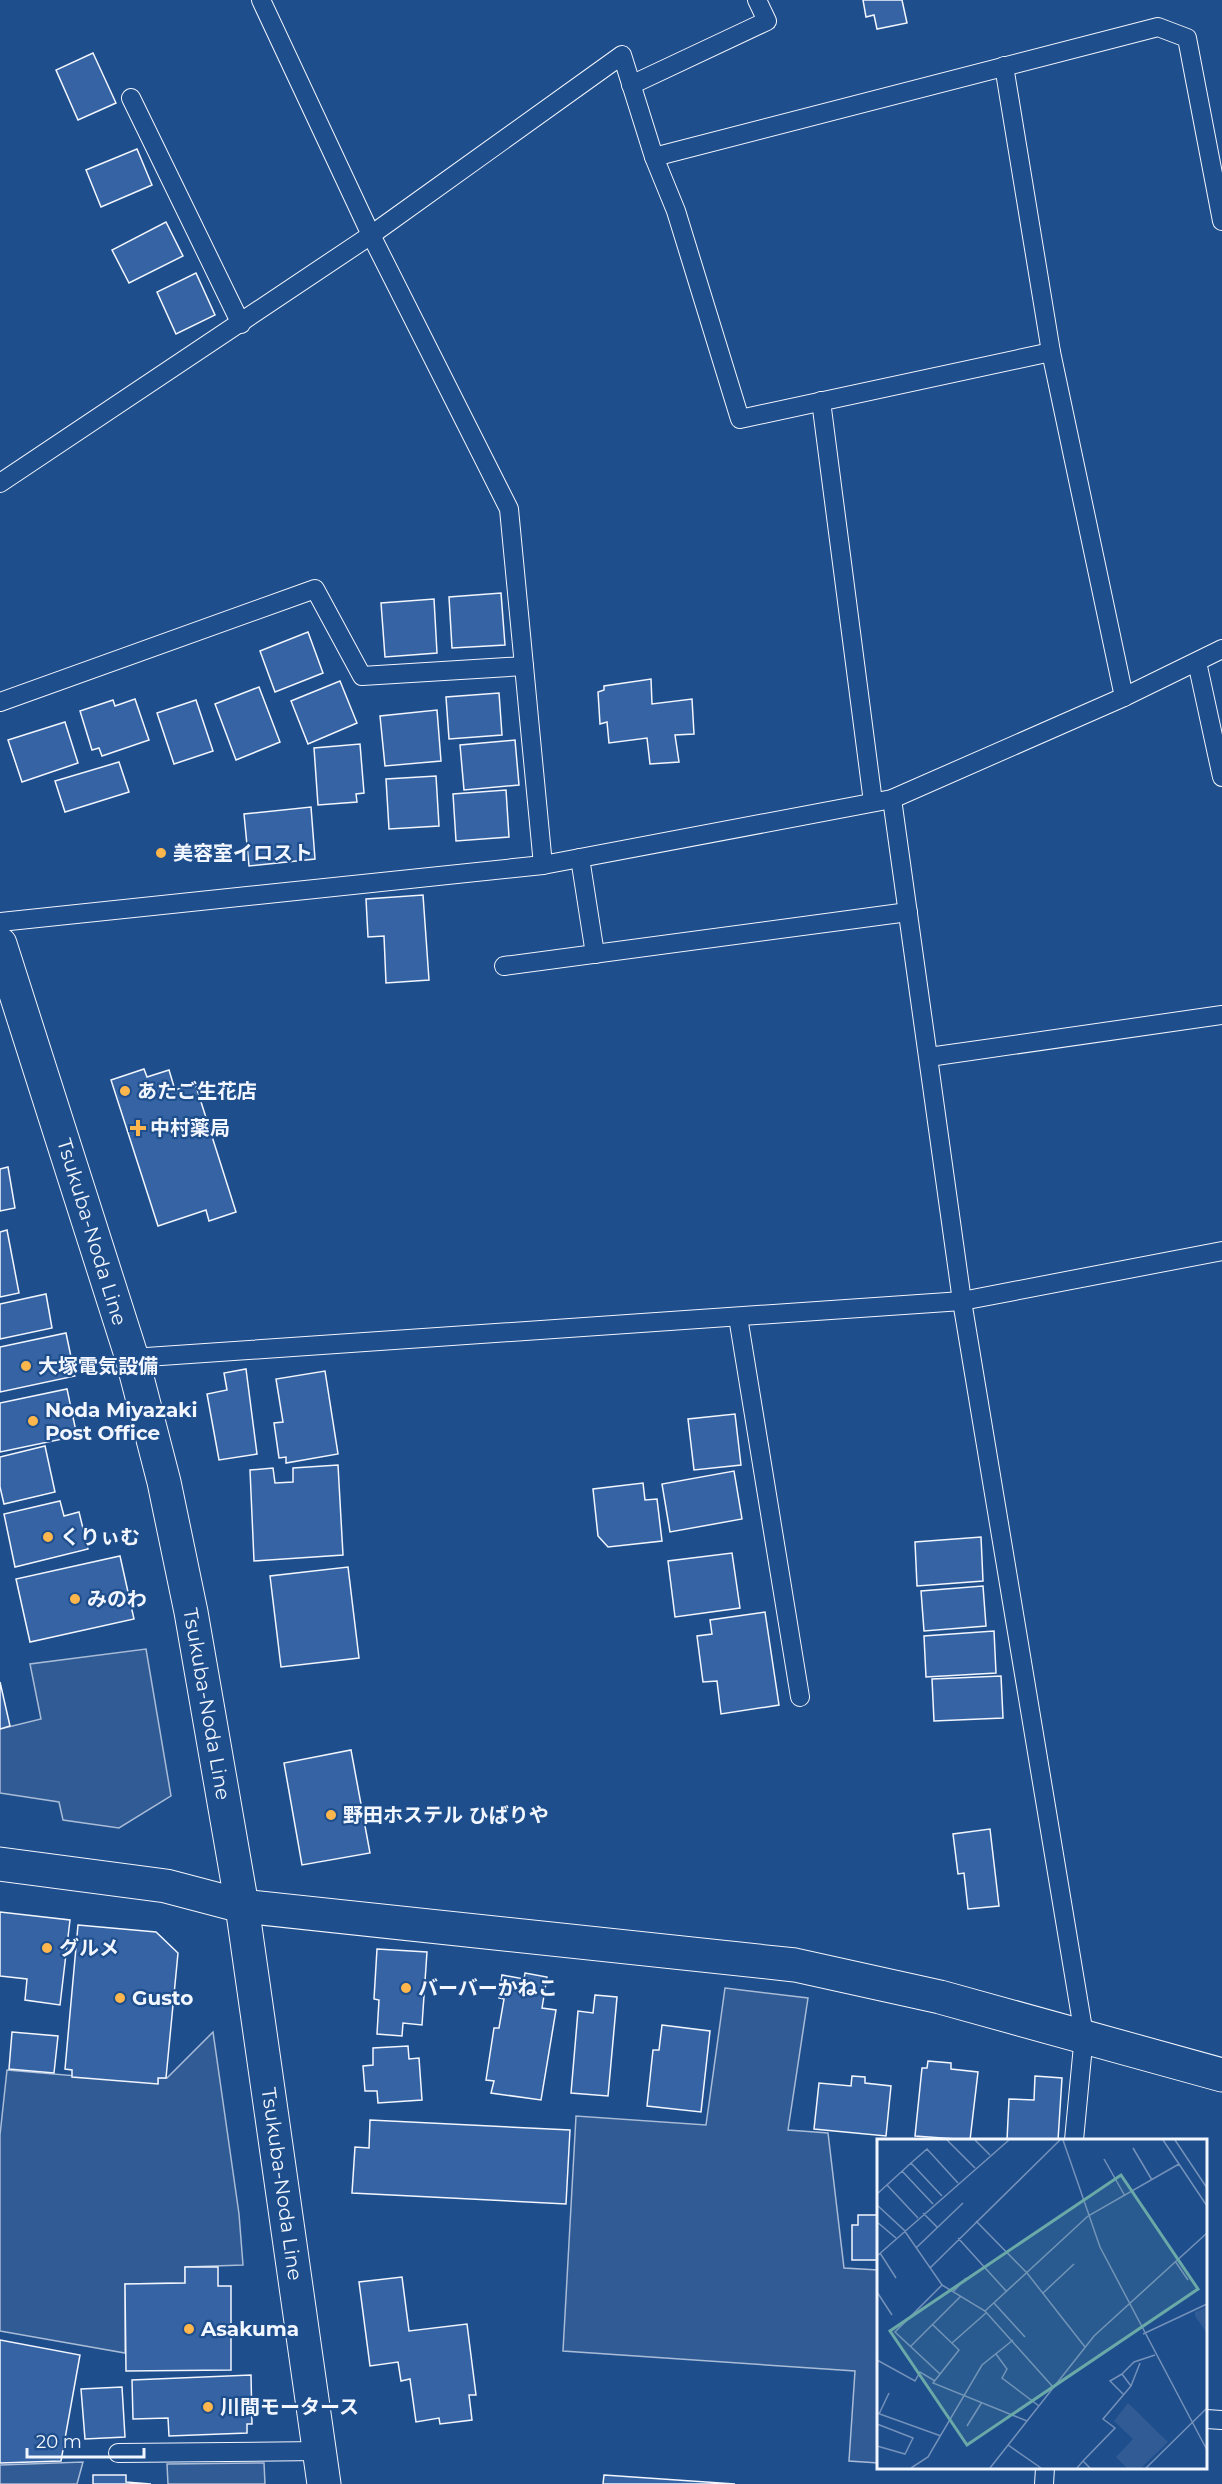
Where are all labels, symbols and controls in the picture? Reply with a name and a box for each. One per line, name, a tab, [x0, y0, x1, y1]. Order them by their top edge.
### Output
place label: 美容室イロスト	[173, 841, 313, 865]
marker: 美容室イロスト	[154, 846, 168, 860]
place label: あたご生花店	[137, 1079, 257, 1103]
marker: あたご生花店	[118, 1084, 132, 1098]
place label: 中村薬局	[150, 1116, 230, 1140]
marker: 中村薬局	[131, 1121, 145, 1135]
street label: Tsukuba-Noda Line	[52, 1136, 132, 1328]
place label: 大塚電気設備	[38, 1354, 158, 1378]
marker: 大塚電気設備	[19, 1359, 33, 1373]
place label: Noda Miyazaki Post Office	[45, 1398, 197, 1445]
marker: Noda Miyazaki Post Office	[26, 1414, 40, 1428]
place label: くりぃむ	[60, 1525, 140, 1549]
marker: くりぃむ	[41, 1530, 55, 1544]
place label: みのわ	[87, 1587, 147, 1611]
marker: みのわ	[68, 1592, 82, 1606]
street label: Tsukuba-Noda Line	[178, 1606, 236, 1802]
place label: 野田ホステル ひばりや	[343, 1803, 549, 1827]
marker: 野田ホステル ひばりや	[324, 1808, 338, 1822]
place label: グルメ	[59, 1936, 119, 1960]
marker: グルメ	[40, 1941, 54, 1955]
place label: バーバーかねこ	[418, 1976, 558, 2000]
marker: バーバーかねこ	[399, 1981, 413, 1995]
place label: Gusto	[132, 1986, 193, 2010]
marker: Gusto	[113, 1991, 127, 2005]
street label: Tsukuba-Noda Line	[257, 2086, 307, 2282]
inset map	[877, 2139, 1207, 2469]
place label: Asakuma	[200, 2317, 299, 2341]
marker: Asakuma	[182, 2322, 196, 2336]
place label: 川間モータース	[220, 2395, 359, 2419]
marker: 川間モータース	[201, 2400, 215, 2414]
scale bar	[27, 2421, 144, 2459]
text: 20 m	[36, 2431, 82, 2453]

